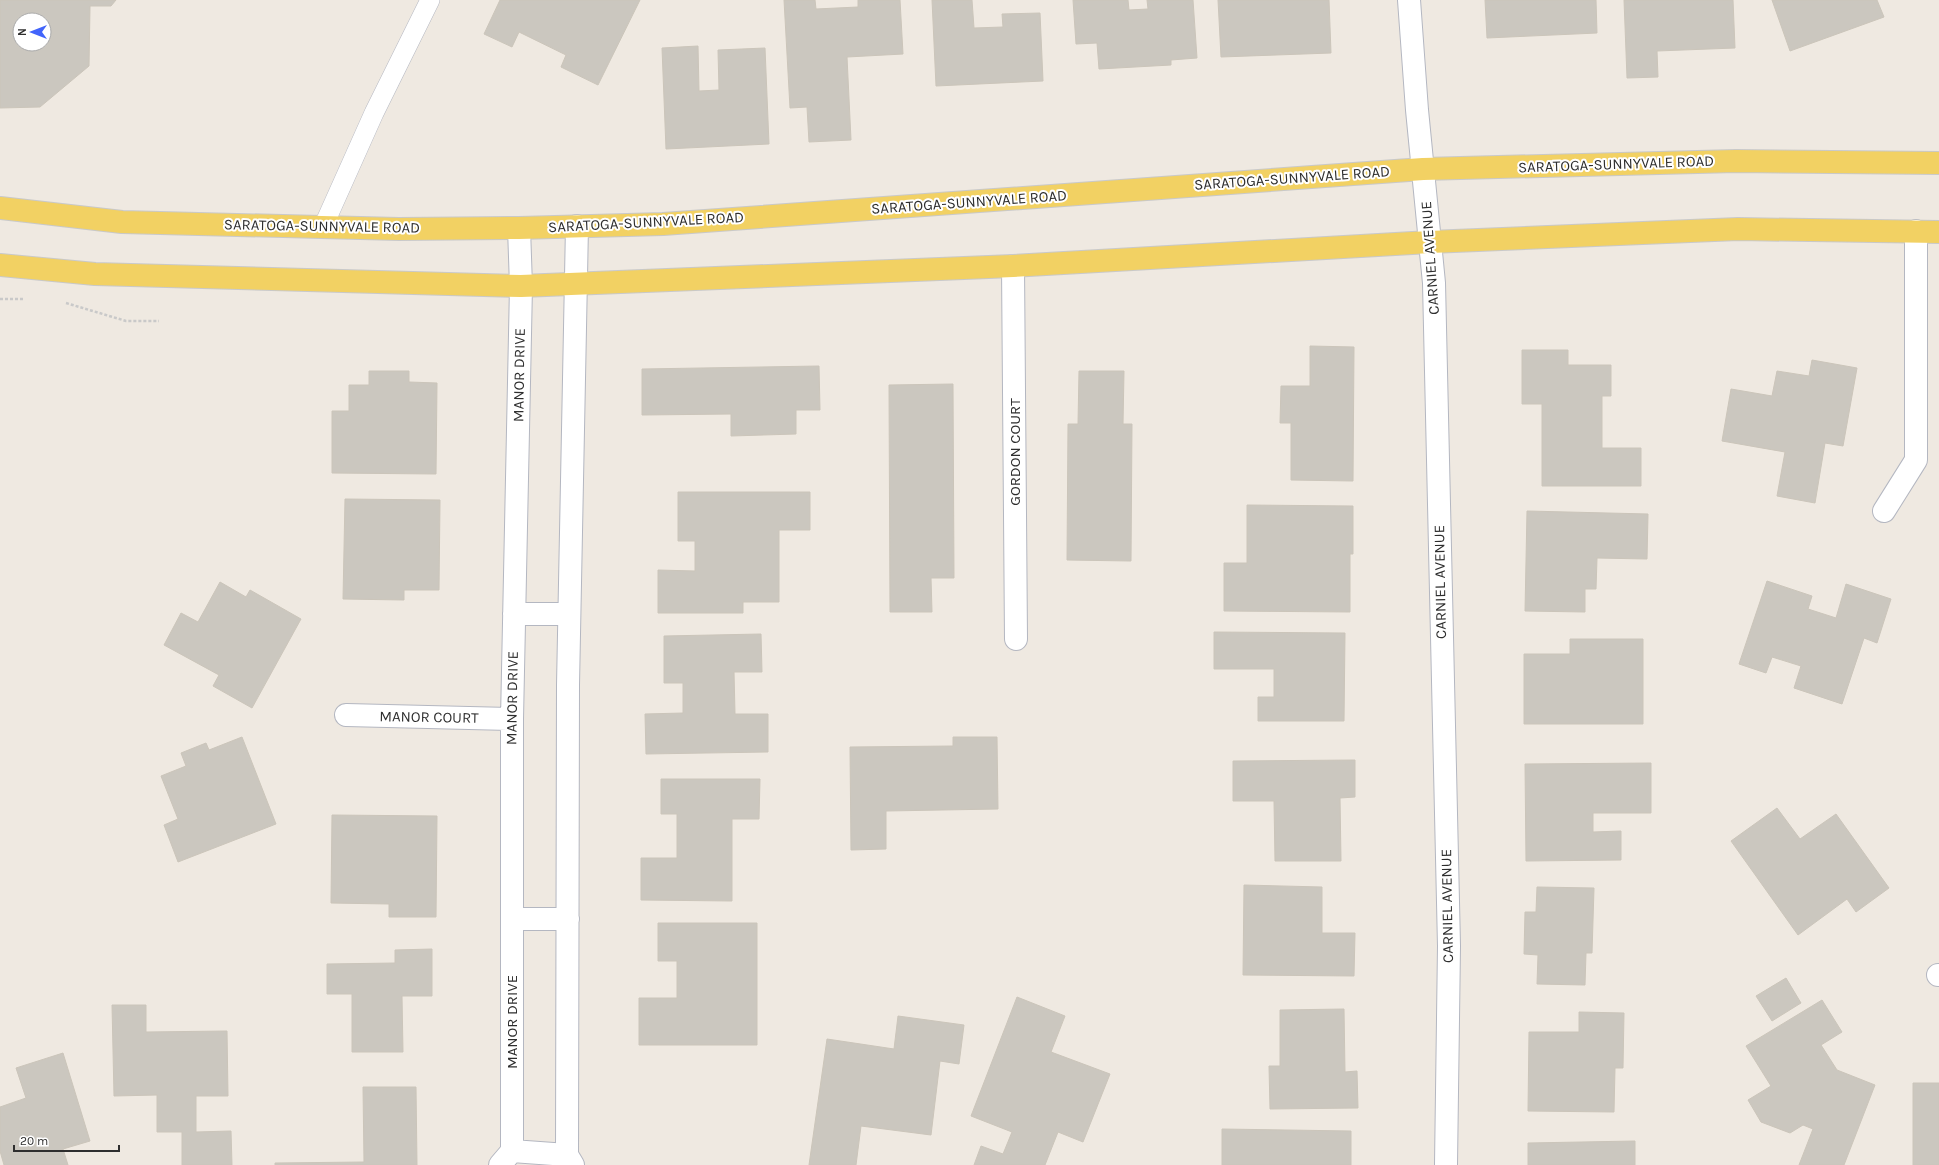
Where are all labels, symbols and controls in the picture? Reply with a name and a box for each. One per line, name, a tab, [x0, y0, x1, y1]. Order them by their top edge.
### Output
north arrow	[12, 12, 52, 52]
text: N	[16, 28, 29, 36]
street label: SARATOGA-SUNNYVALE ROAD	[1518, 152, 1714, 176]
street label: SARATOGA-SUNNYVALE ROAD	[1194, 162, 1390, 194]
street label: SARATOGA-SUNNYVALE ROAD	[871, 186, 1067, 218]
street label: CARNIEL AVENUE	[1417, 201, 1443, 315]
street label: SARATOGA-SUNNYVALE ROAD	[548, 208, 744, 236]
street label: SARATOGA-SUNNYVALE ROAD	[224, 215, 420, 237]
street label: MANOR DRIVE	[509, 328, 529, 422]
street label: GORDON COURT	[1006, 398, 1024, 506]
street label: CARNIEL AVENUE	[1430, 525, 1450, 639]
street label: MANOR DRIVE	[502, 651, 522, 745]
street label: MANOR COURT	[379, 707, 479, 727]
street label: CARNIEL AVENUE	[1437, 849, 1457, 963]
street label: MANOR DRIVE	[503, 975, 521, 1069]
scale bar	[14, 1127, 119, 1153]
text: 20 m	[20, 1134, 48, 1148]

